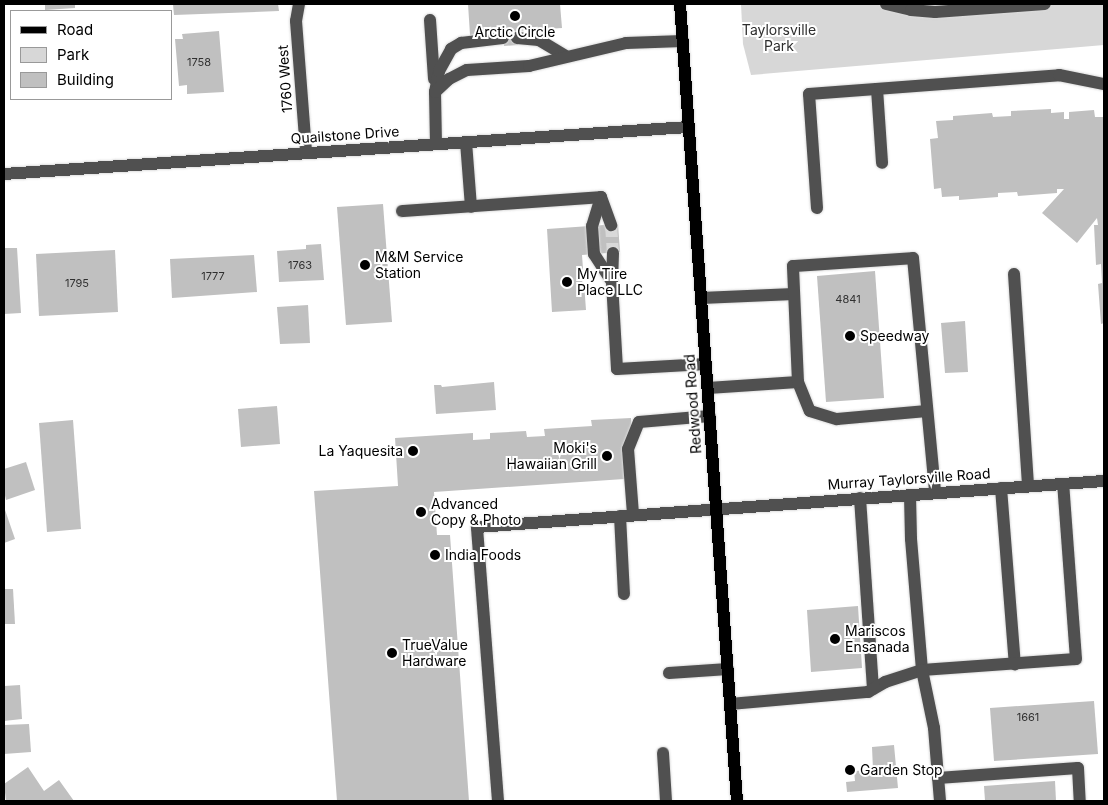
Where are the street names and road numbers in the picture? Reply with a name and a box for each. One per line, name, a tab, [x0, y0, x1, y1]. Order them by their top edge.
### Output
street label: 1760 West	[274, 44, 296, 114]
street label: Quailstone Drive	[290, 123, 400, 147]
street label: Redwood Road	[681, 354, 705, 454]
street label: Murray Taylorsville Road	[827, 465, 991, 493]

